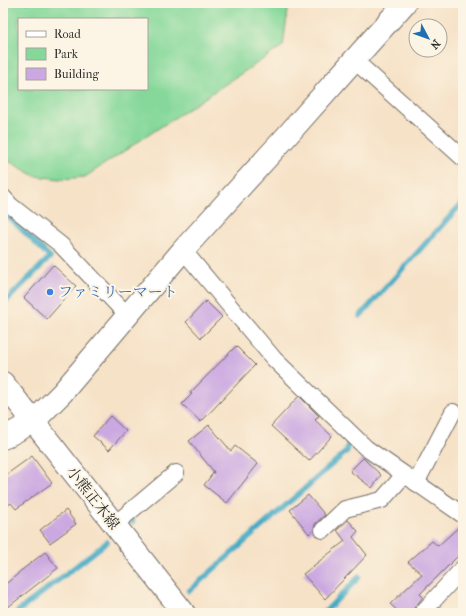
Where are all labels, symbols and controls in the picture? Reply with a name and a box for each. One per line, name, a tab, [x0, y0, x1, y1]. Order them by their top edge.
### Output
legend	[18, 18, 148, 90]
north arrow	[408, 18, 448, 58]
text: Road	[54, 27, 81, 41]
text: N	[427, 37, 443, 52]
text: Park	[54, 47, 79, 61]
text: Building	[54, 67, 99, 81]
place label: ファミリーマート	[58, 283, 178, 301]
marker: ファミリーマート	[45, 287, 55, 297]
street label: 小熊正木線	[63, 463, 123, 533]

